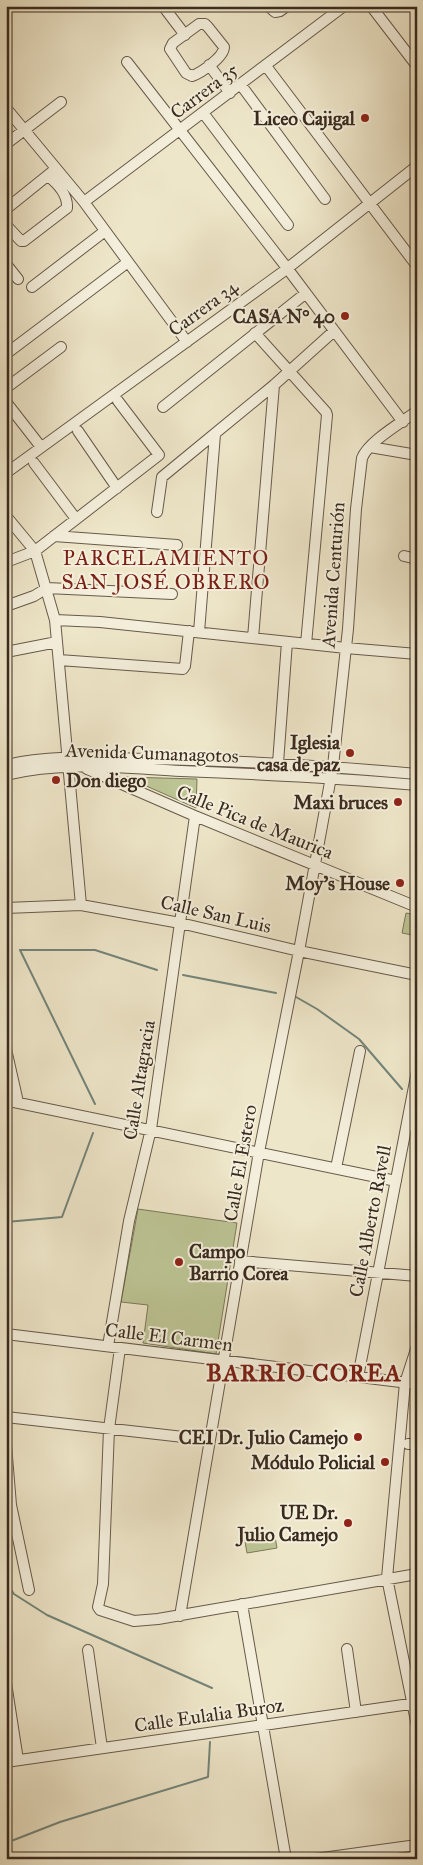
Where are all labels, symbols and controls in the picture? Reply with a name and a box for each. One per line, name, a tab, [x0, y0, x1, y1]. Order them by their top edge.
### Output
street label: Carrera 35	[166, 58, 242, 124]
place label: Liceo Cajigal	[253, 107, 356, 131]
marker: Liceo Cajigal	[359, 112, 371, 124]
street label: Carrera 34	[164, 275, 243, 341]
place label: CASA N° 40	[233, 305, 335, 329]
marker: CASA N° 40	[339, 310, 351, 322]
street label: Avenida Centurión	[316, 501, 350, 650]
district label: PARCELAMIENTO SAN JOSÉ OBRERO	[61, 545, 271, 595]
place label: Iglesia casa de paz	[257, 731, 341, 777]
street label: Avenida Cumanagotos	[64, 738, 239, 769]
marker: Iglesia casa de paz	[344, 747, 356, 759]
place label: Don diego	[66, 769, 147, 793]
marker: Don diego	[50, 774, 62, 786]
street label: Calle Pica de Maurica	[173, 780, 338, 864]
place label: Maxi bruces	[293, 791, 388, 814]
marker: Maxi bruces	[392, 796, 404, 808]
place label: Moy's House	[285, 872, 390, 896]
marker: Moy's House	[394, 877, 406, 889]
street label: Calle San Luis	[158, 890, 274, 938]
street label: Calle Altagracia	[118, 1017, 161, 1142]
street label: Calle El Estero	[218, 1103, 262, 1223]
street label: Calle Alberto Ravell	[344, 1142, 396, 1299]
place label: Campo Barrio Corea	[189, 1240, 289, 1285]
marker: Campo Barrio Corea	[173, 1256, 185, 1268]
street label: Calle El Carmen	[104, 1318, 234, 1356]
district label: BARRIO COREA	[206, 1358, 402, 1388]
place label: CEI Dr. Julio Camejo	[179, 1426, 348, 1450]
marker: CEI Dr. Julio Camejo	[352, 1431, 364, 1443]
place label: Módulo Policial	[251, 1451, 376, 1474]
marker: Módulo Policial	[379, 1456, 391, 1468]
place label: UE Dr. Julio Camejo	[234, 1501, 338, 1547]
marker: UE Dr. Julio Camejo	[342, 1517, 354, 1529]
street label: Calle Eulalia Buroz	[133, 1693, 285, 1737]

